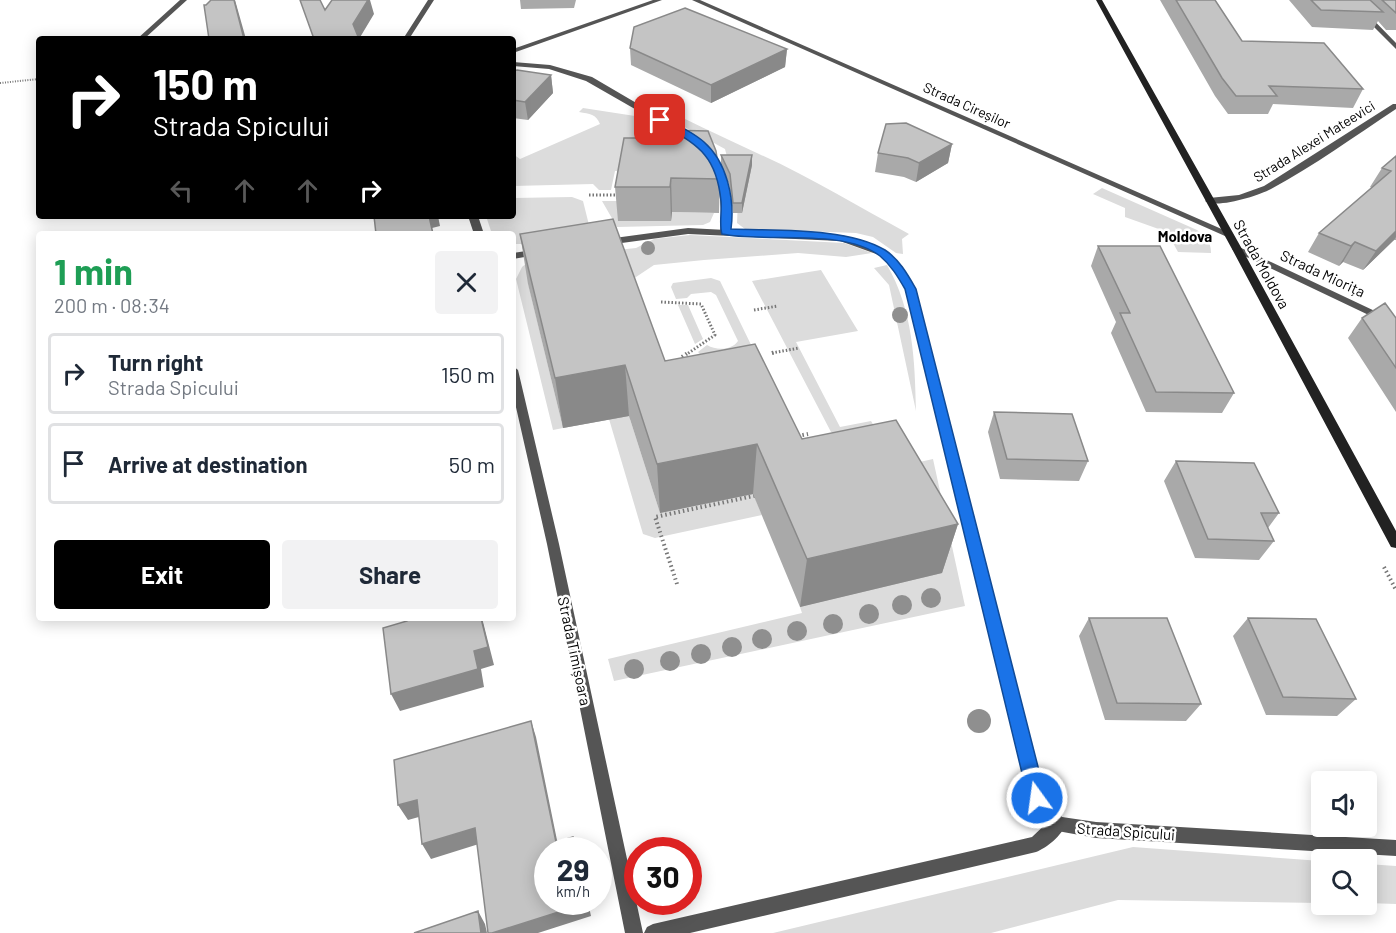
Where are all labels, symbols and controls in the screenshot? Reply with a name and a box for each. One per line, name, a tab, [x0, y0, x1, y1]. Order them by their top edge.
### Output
text: 150 m	[153, 58, 258, 108]
icon: right	[54, 60, 132, 138]
street label: Strada Cireșilor	[921, 78, 1013, 132]
pin	[634, 94, 685, 145]
street label: Strada Alexei Mateevici	[1250, 97, 1378, 185]
icon: arrive	[643, 103, 676, 136]
text: Strada Spicului	[153, 109, 330, 141]
icon: left	[165, 174, 198, 207]
icon: ahead	[228, 174, 261, 207]
icon: ahead	[291, 174, 324, 207]
icon: right	[354, 174, 387, 207]
street label: Strada Moldova	[1230, 216, 1294, 312]
district label: Moldova	[1158, 227, 1212, 245]
street label: Strada Miorița	[1278, 246, 1368, 300]
text: 1 min	[54, 249, 133, 292]
button: close	[435, 251, 498, 314]
text: 200 m · 08:34	[54, 293, 170, 317]
text: Turn right	[108, 349, 203, 375]
icon: right	[57, 357, 90, 390]
text: 150 m	[441, 361, 495, 387]
text: Strada Spicului	[108, 375, 239, 399]
icon: arrive	[57, 447, 90, 480]
text: Arrive at destination	[108, 451, 307, 477]
text: 50 m	[449, 451, 495, 477]
button: Exit	[54, 540, 270, 609]
button: Share	[282, 540, 498, 609]
street label: Strada Timișoara	[555, 595, 595, 707]
position arrow	[1005, 766, 1069, 830]
map controls	[1311, 771, 1377, 915]
button: sound	[1311, 771, 1377, 837]
street label: Strada Spicului	[1076, 819, 1176, 843]
speed limit sign: 30	[624, 837, 702, 915]
button: search	[1311, 849, 1377, 915]
text: 29	[557, 851, 589, 887]
text: km/h	[556, 882, 590, 900]

